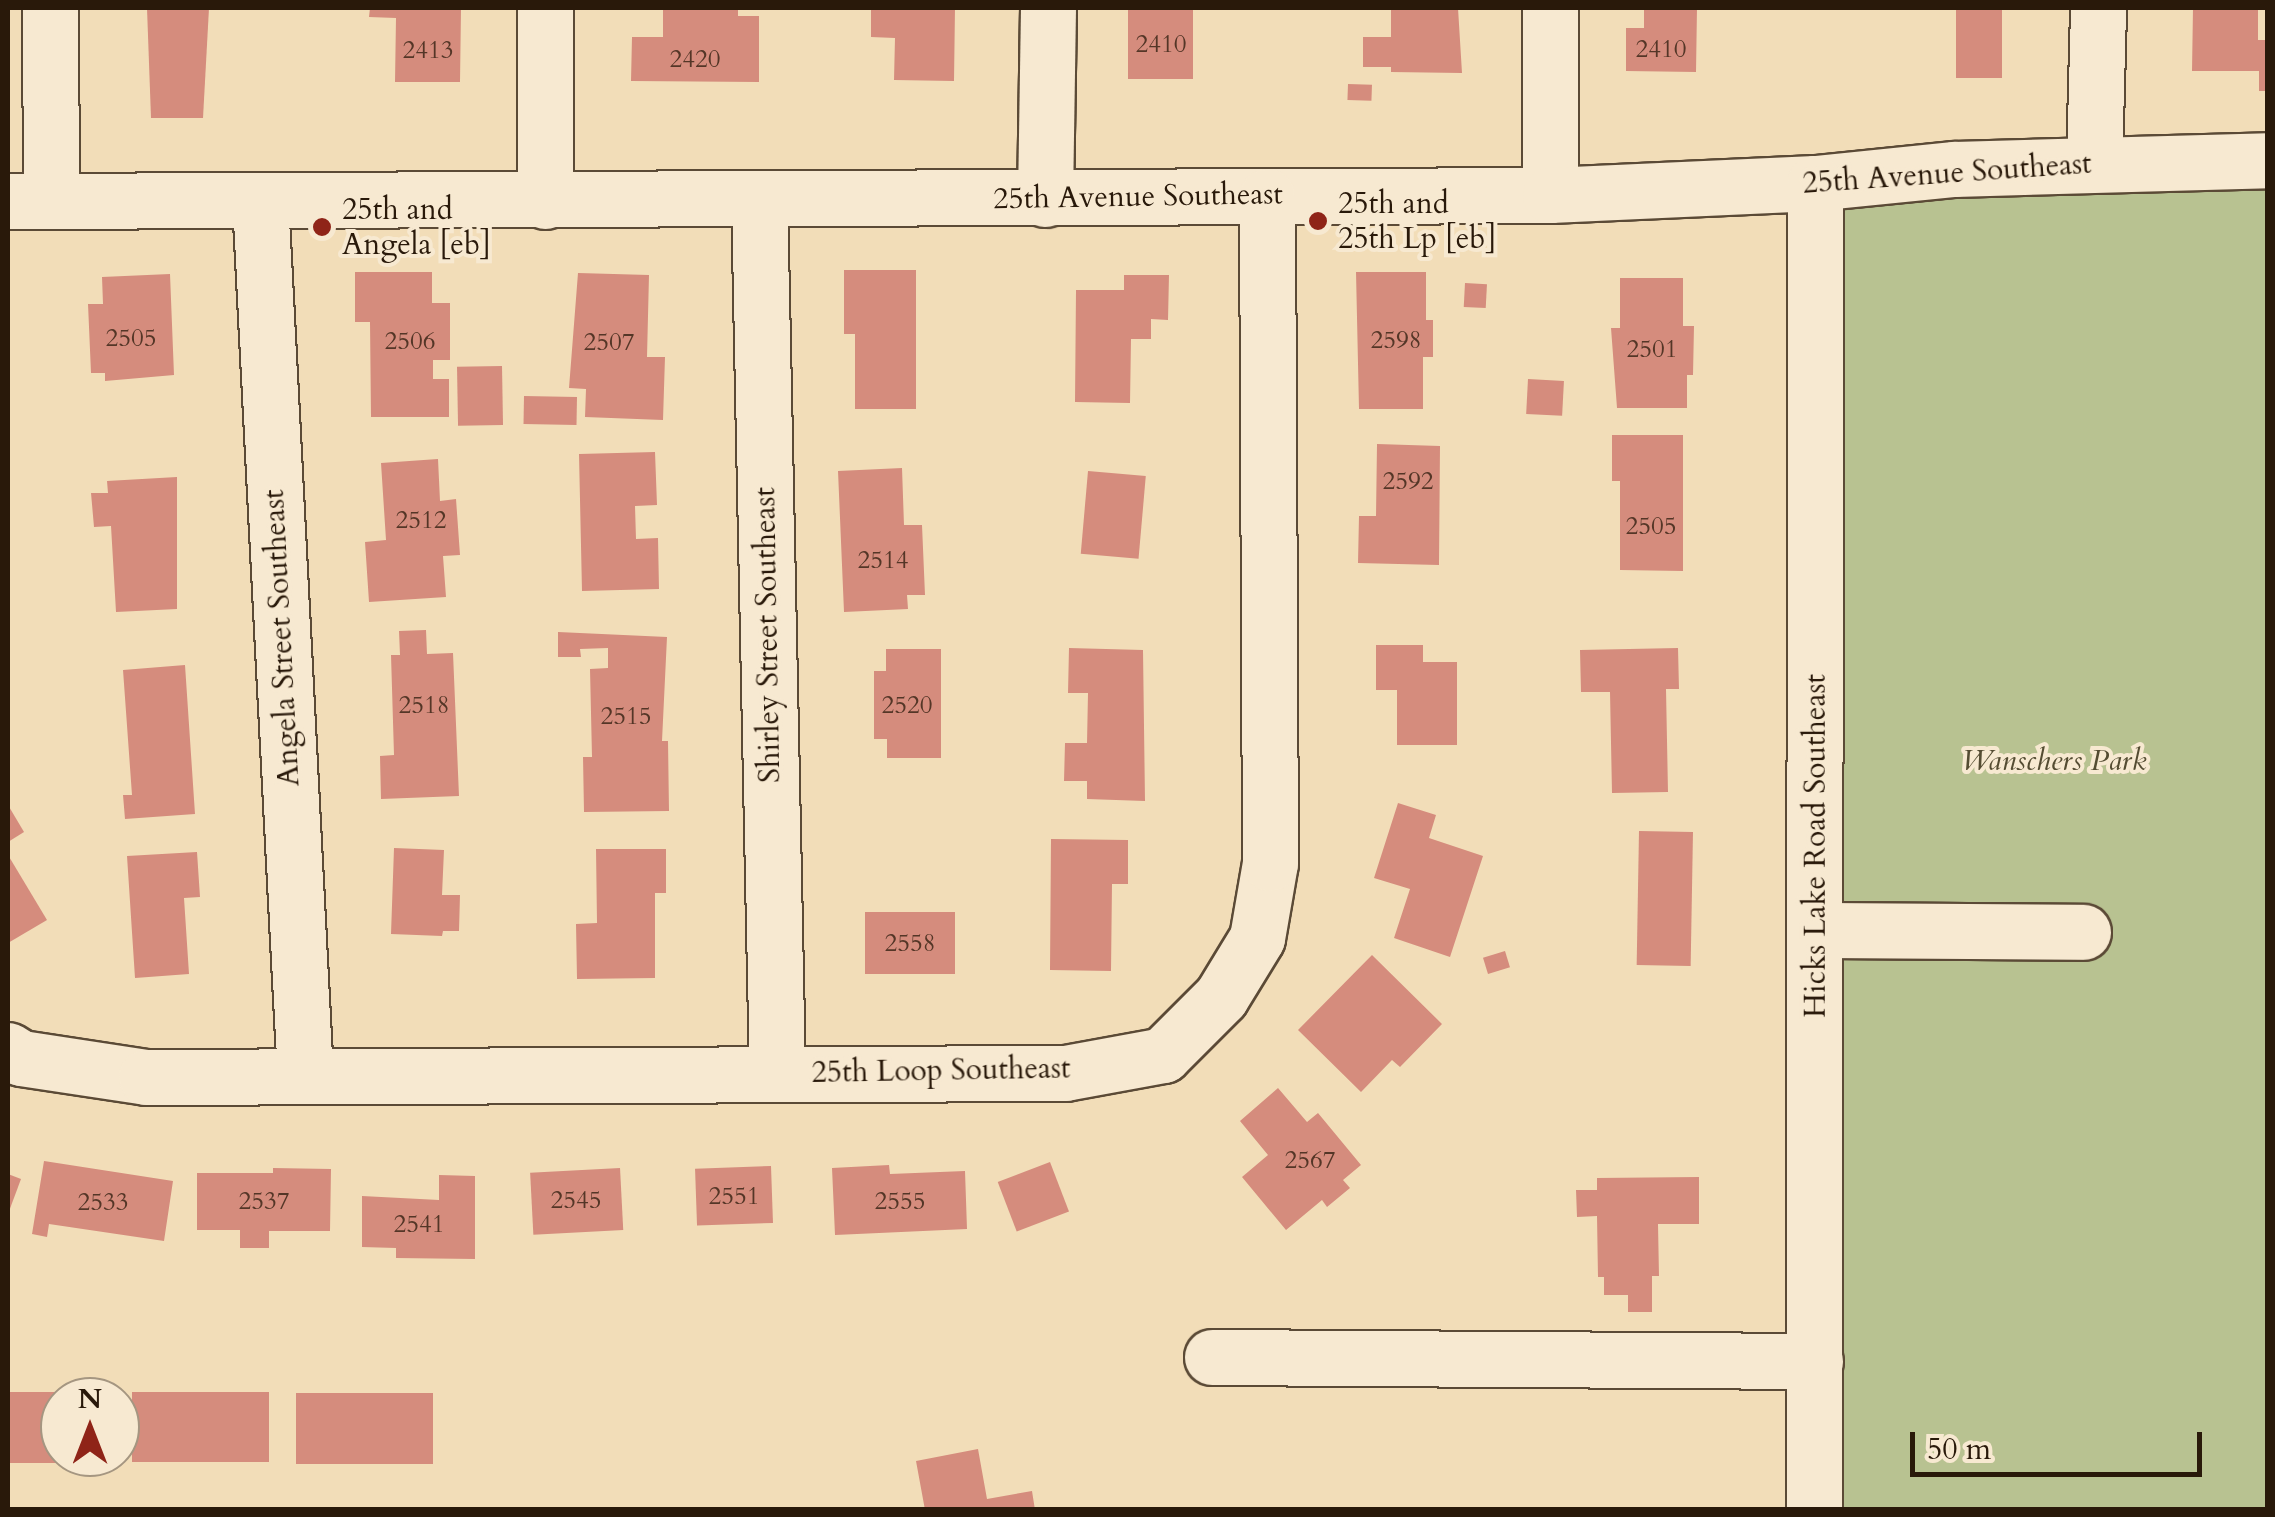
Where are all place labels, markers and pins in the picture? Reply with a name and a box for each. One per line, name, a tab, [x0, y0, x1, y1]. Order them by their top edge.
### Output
place label: 25th and 25th Lp [eb]	[1338, 186, 1496, 256]
place label: 25th and Angela [eb]	[342, 192, 491, 262]
marker: 25th and 25th Lp [eb]	[1307, 210, 1329, 232]
marker: 25th and Angela [eb]	[311, 216, 333, 238]

